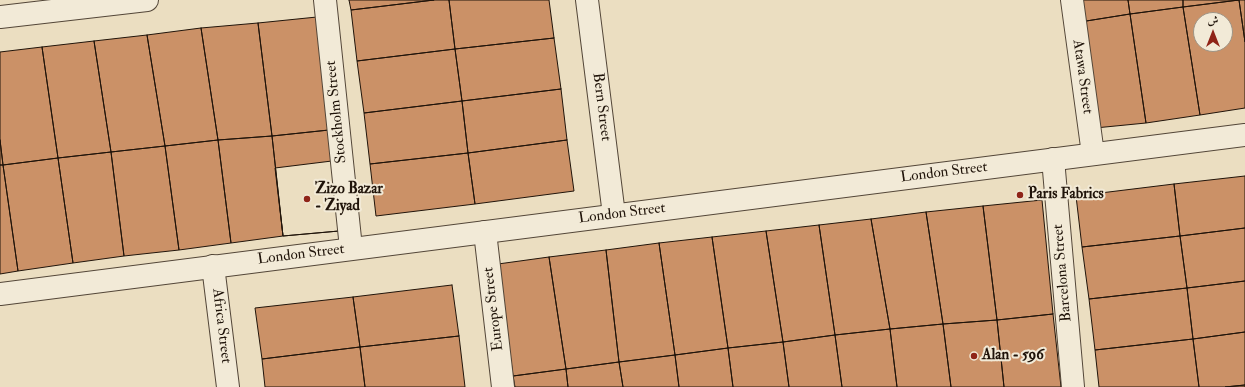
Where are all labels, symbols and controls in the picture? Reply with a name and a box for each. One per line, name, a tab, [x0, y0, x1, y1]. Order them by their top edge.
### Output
north arrow	[1193, 12, 1233, 52]
text: ش	[1208, 14, 1218, 27]
street label: Atawa Street	[1068, 39, 1096, 115]
street label: Stockholm Street	[323, 60, 351, 164]
street label: Bern Street	[588, 72, 614, 142]
street label: London Street	[899, 159, 989, 187]
place label: Zizo Bazar - Ziyad	[315, 181, 383, 216]
place label: Paris Fabrics	[1028, 186, 1104, 204]
marker: Paris Fabrics	[1015, 190, 1025, 200]
marker: Zizo Bazar - Ziyad	[302, 194, 312, 204]
street label: London Street	[577, 200, 667, 228]
street label: Barcelona Street	[1050, 223, 1076, 323]
street label: London Street	[256, 241, 346, 269]
street label: Europe Street	[480, 266, 508, 352]
street label: Africa Street	[207, 287, 235, 365]
place label: Alan - 596	[982, 347, 1044, 365]
marker: Alan - 596	[969, 351, 979, 361]

